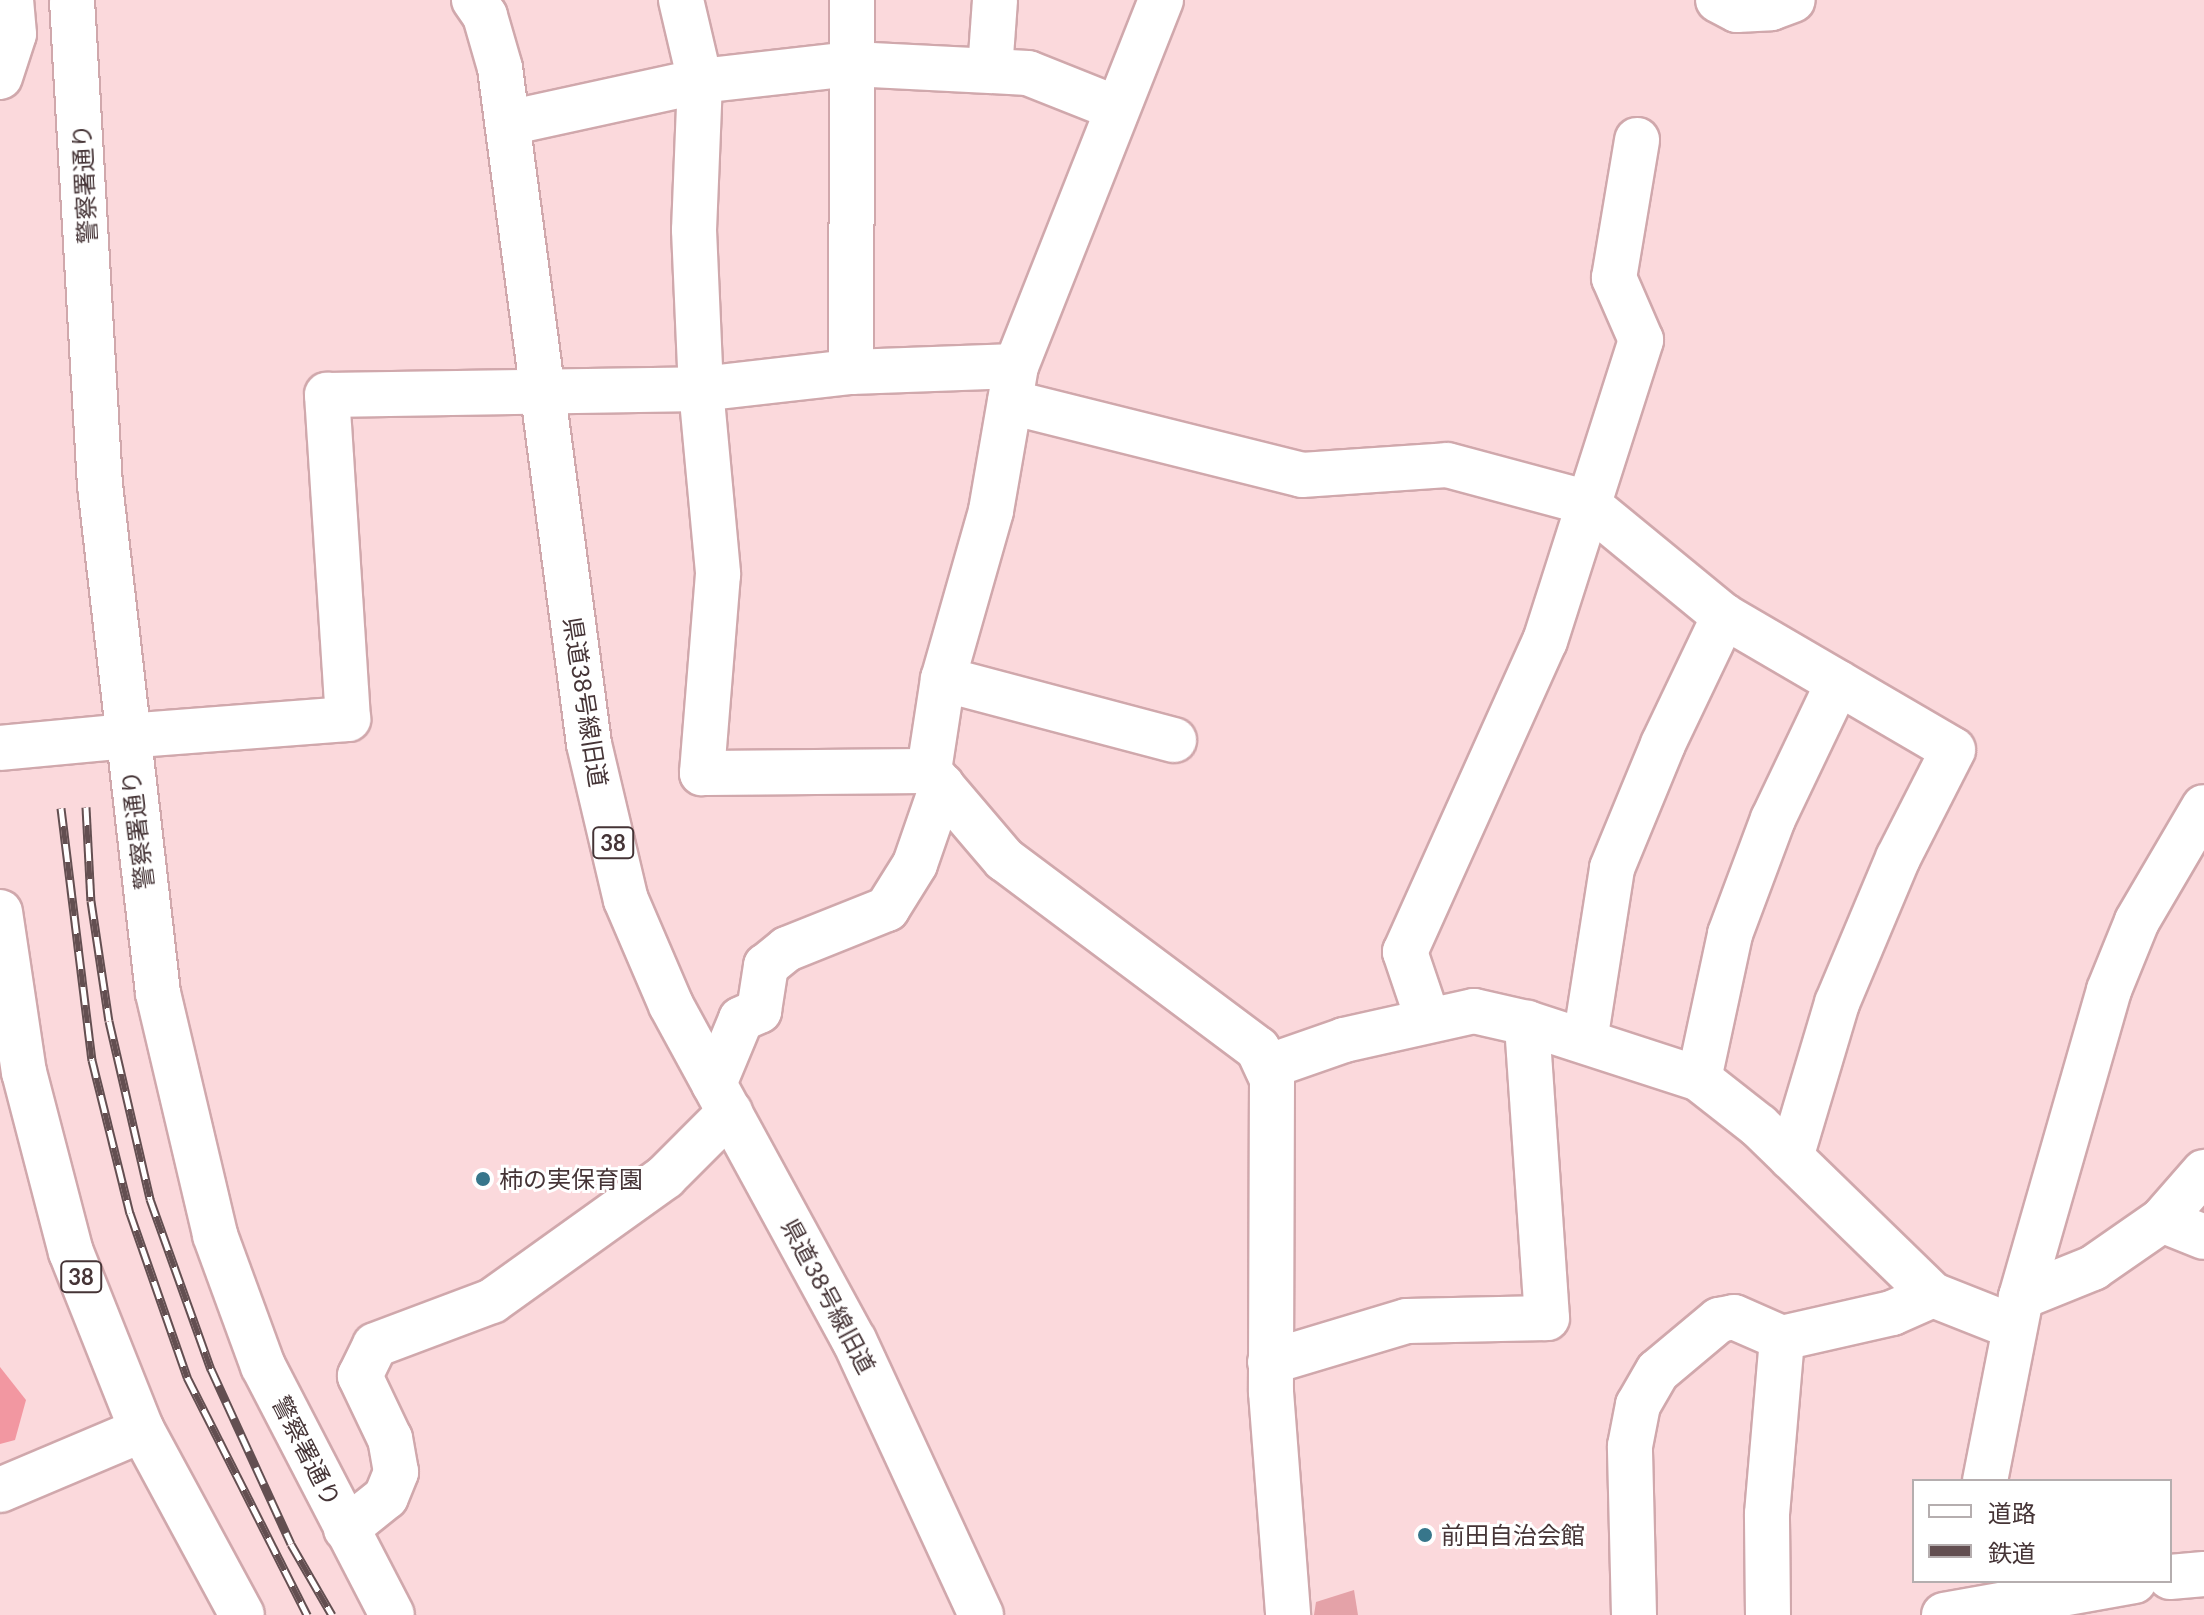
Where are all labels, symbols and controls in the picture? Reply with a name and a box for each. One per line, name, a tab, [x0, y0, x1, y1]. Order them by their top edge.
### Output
street label: 警察署通り	[66, 123, 102, 245]
street label: 県道38号線旧道	[558, 615, 614, 789]
street label: 警察署通り	[115, 769, 159, 891]
road number: 38	[591, 825, 635, 861]
place label: 柿の実保育園	[499, 1165, 643, 1193]
marker: 柿の実保育園	[474, 1170, 492, 1188]
street label: 県道38号線旧道	[776, 1213, 882, 1379]
road number: 38	[59, 1259, 103, 1295]
street label: 警察署通り	[267, 1391, 347, 1511]
legend	[1912, 1479, 2172, 1583]
text: 道路	[1988, 1498, 2036, 1527]
place label: 前田自治会館	[1441, 1521, 1585, 1549]
marker: 前田自治会館	[1416, 1526, 1434, 1544]
text: 鉄道	[1988, 1538, 2036, 1567]

